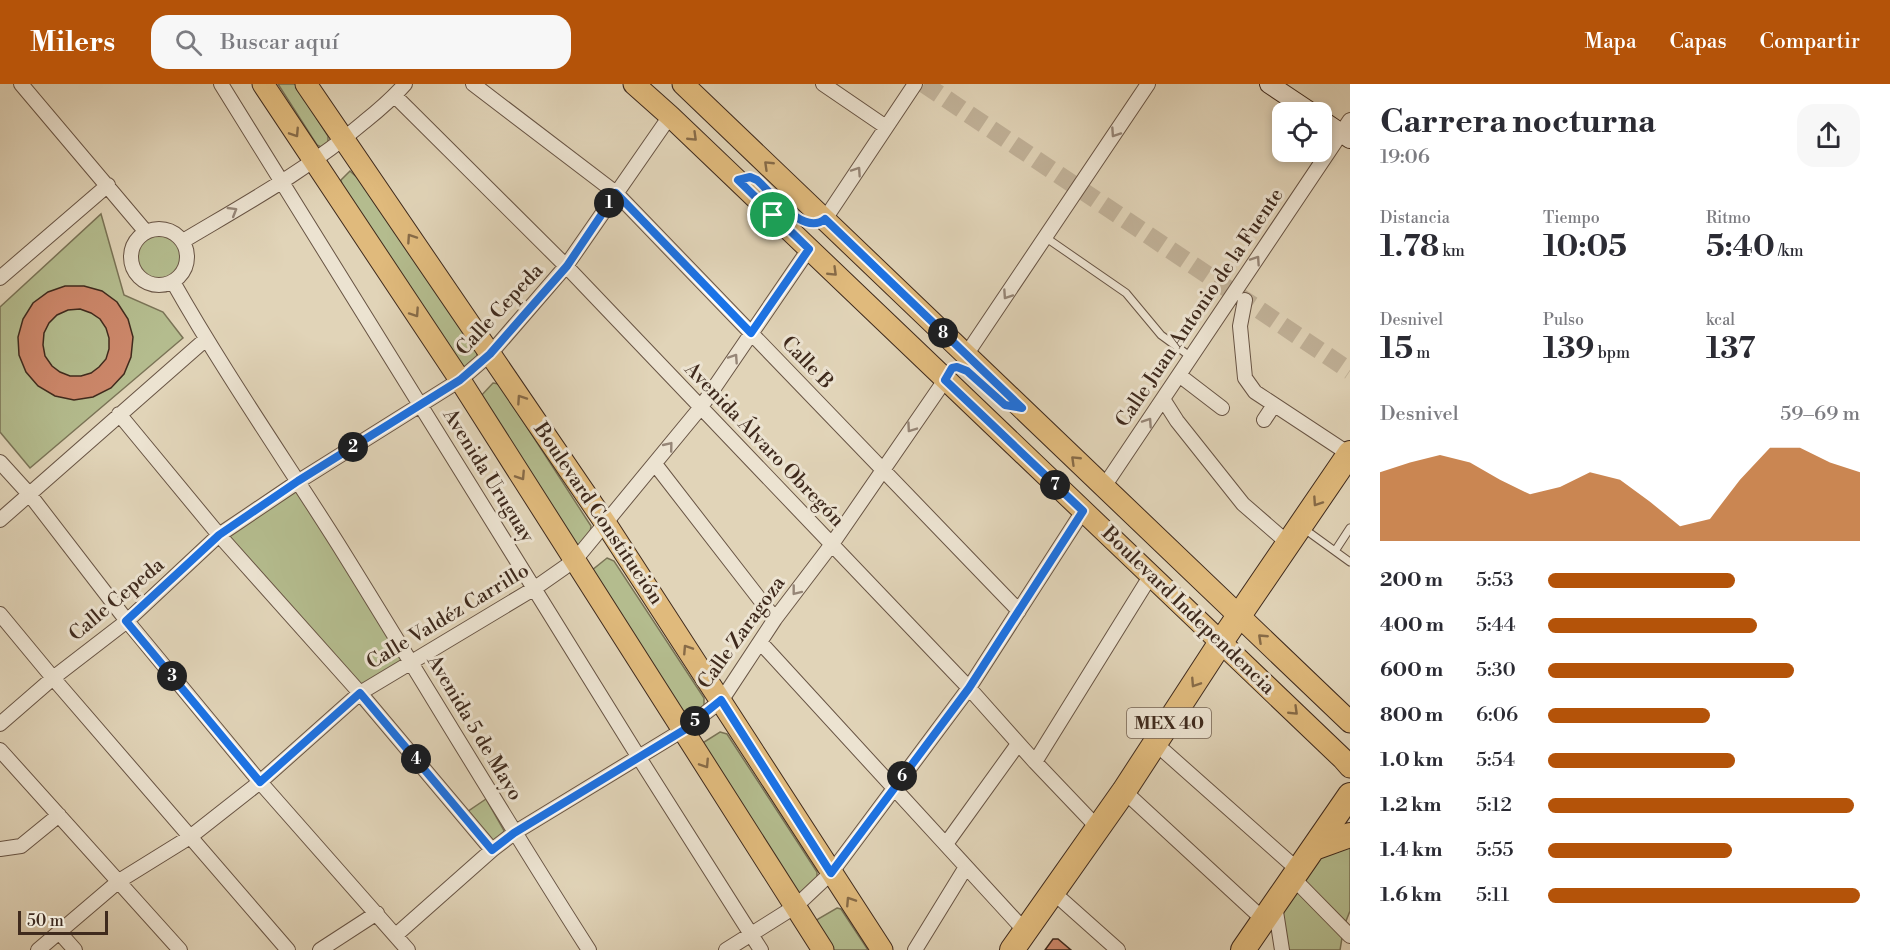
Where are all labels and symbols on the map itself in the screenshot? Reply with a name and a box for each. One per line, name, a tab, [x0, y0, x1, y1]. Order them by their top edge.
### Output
one-way arrow	[1111, 126, 1122, 137]
one-way arrow	[288, 127, 300, 137]
one-way arrow	[685, 130, 696, 141]
one-way arrow	[764, 161, 775, 172]
one-way arrow	[850, 166, 861, 177]
street label: Calle Juan Antonio de la Fuente	[1111, 184, 1289, 432]
pin: 1	[594, 188, 624, 218]
pin	[747, 189, 798, 240]
one-way arrow	[227, 207, 237, 218]
one-way arrow	[407, 234, 418, 245]
one-way arrow	[1249, 255, 1260, 266]
street label: Calle Cepeda	[451, 258, 550, 361]
one-way arrow	[826, 265, 837, 276]
one-way arrow	[1003, 288, 1014, 299]
one-way arrow	[408, 306, 419, 317]
pin: 8	[928, 318, 958, 348]
street label: Calle B	[776, 331, 838, 395]
one-way arrow	[727, 354, 738, 365]
street label: Avenida Álvaro Obregón	[678, 356, 850, 533]
one-way arrow	[517, 395, 528, 406]
street label: Avenida Uruguay	[436, 404, 539, 548]
street label: Boulevard Constitución	[527, 417, 668, 610]
one-way arrow	[1140, 417, 1151, 428]
one-way arrow	[907, 421, 918, 432]
pin: 2	[338, 432, 368, 462]
one-way arrow	[662, 442, 673, 453]
one-way arrow	[1072, 457, 1083, 468]
one-way arrow	[514, 470, 526, 480]
pin: 7	[1040, 470, 1070, 500]
one-way arrow	[1314, 495, 1325, 506]
street label: Boulevard Independencia	[1095, 521, 1281, 701]
street label: Calle Cepeda	[64, 552, 170, 647]
street label: Calle Valdéz Carrillo	[362, 559, 534, 675]
street label: Calle Zaragoza	[693, 571, 792, 694]
one-way arrow	[793, 584, 804, 595]
one-way arrow	[1258, 635, 1269, 646]
one-way arrow	[683, 645, 695, 655]
street label: Avenida 5 de Mayo	[420, 650, 527, 805]
pin: 3	[157, 661, 187, 691]
one-way arrow	[1190, 677, 1202, 687]
one-way arrow	[1287, 704, 1297, 715]
pin: 5	[680, 706, 710, 736]
road number: MEX 40	[1127, 708, 1211, 738]
pin: 4	[401, 744, 431, 774]
one-way arrow	[698, 758, 709, 769]
pin: 6	[887, 761, 917, 791]
one-way arrow	[845, 897, 857, 907]
scale bar	[18, 908, 108, 936]

